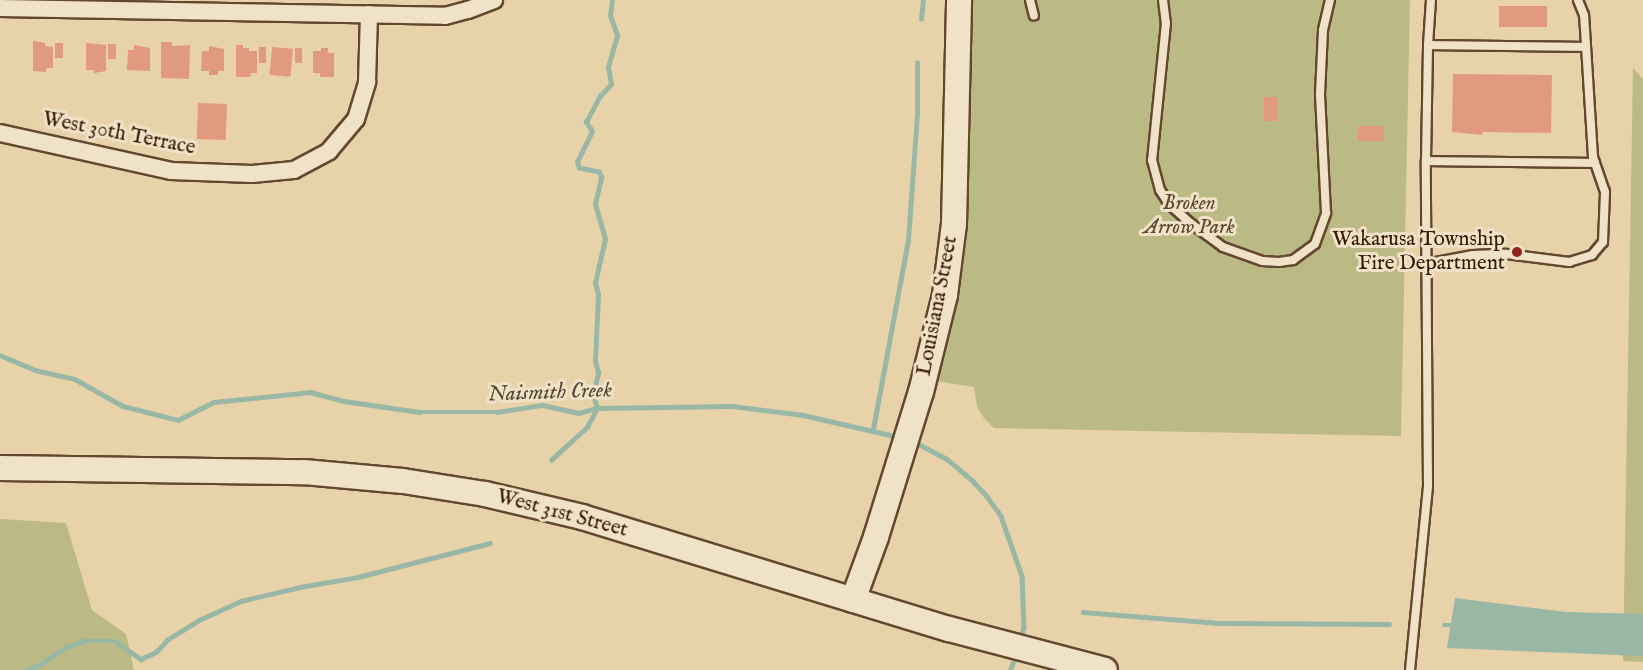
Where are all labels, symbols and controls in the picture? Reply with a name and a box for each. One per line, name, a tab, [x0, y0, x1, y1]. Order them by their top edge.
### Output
street label: West 30th Terrace	[40, 107, 198, 161]
park label: Broken Arrow Park	[1143, 191, 1235, 241]
place label: Wakarusa Township Fire Department	[1332, 227, 1505, 277]
street label: Louisiana Street	[912, 234, 964, 378]
marker: Wakarusa Township Fire Department	[1510, 245, 1524, 259]
water label: Naismith Creek	[488, 378, 612, 408]
street label: West 31st Street	[494, 484, 630, 544]

